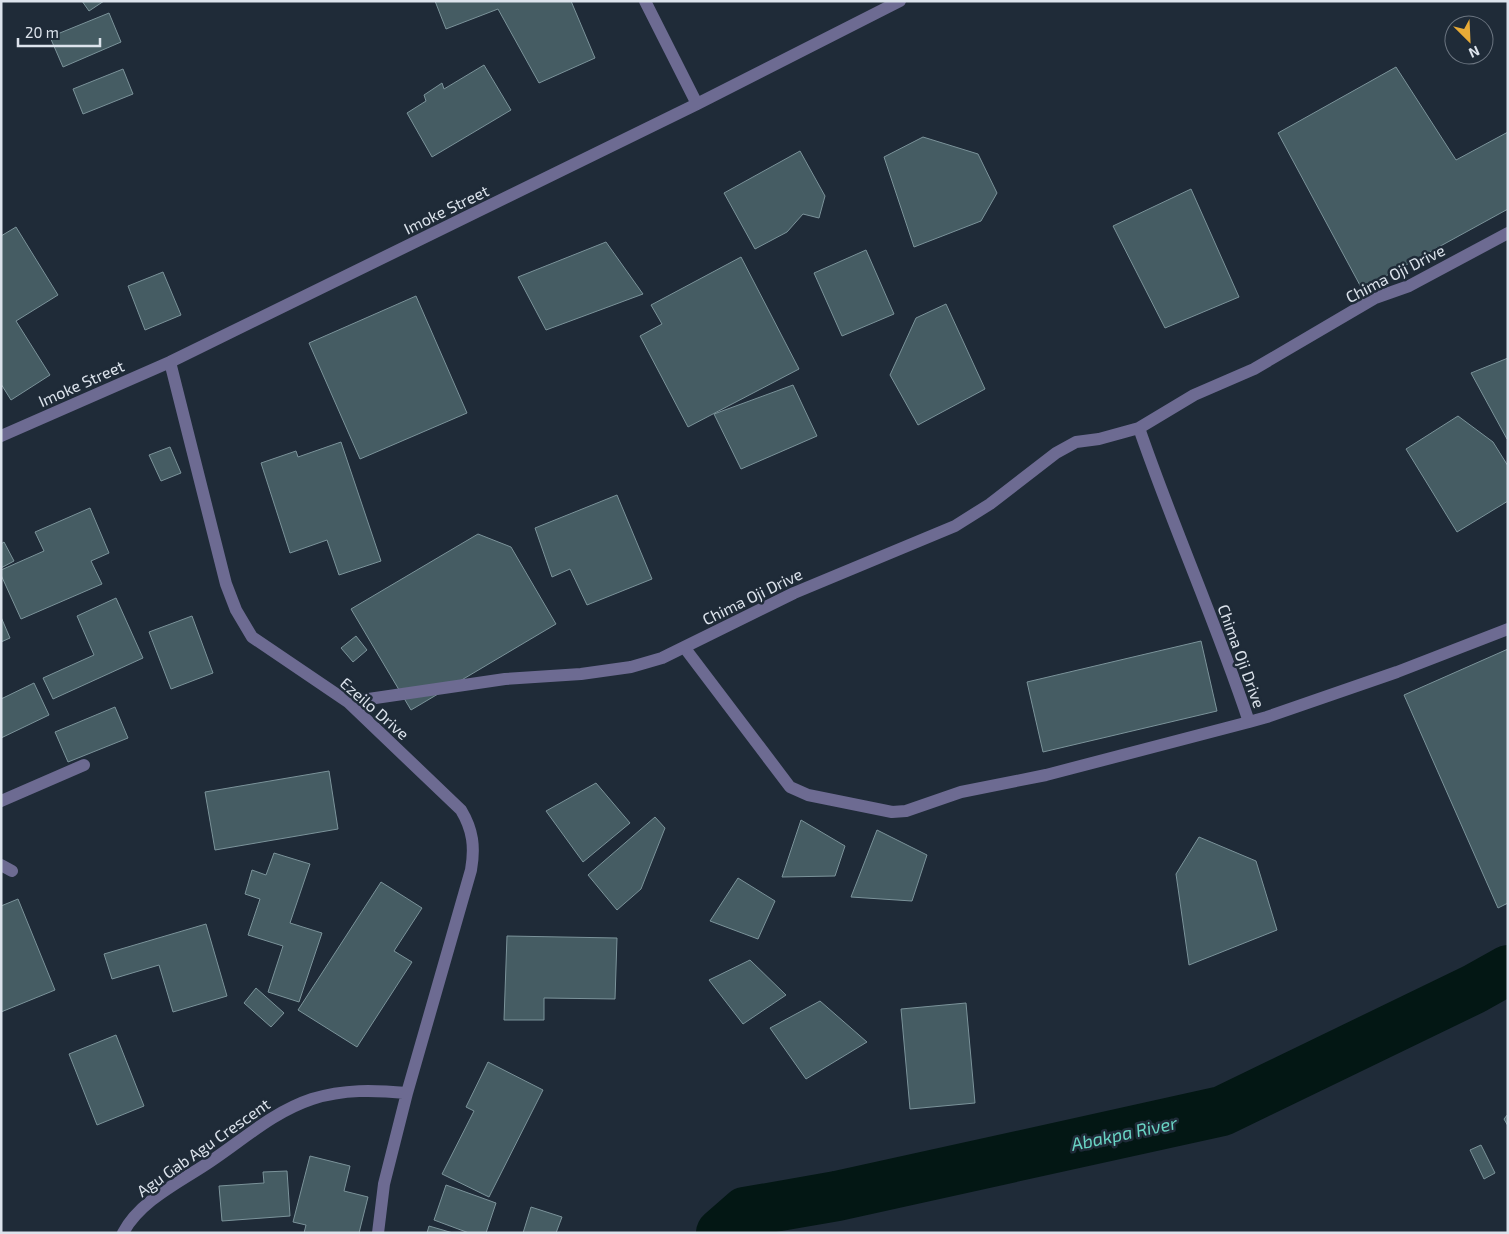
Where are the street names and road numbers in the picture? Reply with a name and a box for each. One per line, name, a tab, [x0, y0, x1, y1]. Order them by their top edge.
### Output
street label: Imoke Street	[401, 180, 491, 238]
street label: Chima Oji Drive	[1342, 240, 1448, 307]
street label: Imoke Street	[35, 356, 127, 410]
street label: Chima Oji Drive	[699, 564, 806, 629]
street label: Chima Oji Drive	[1213, 602, 1270, 711]
street label: Ezeilo Drive	[337, 673, 413, 743]
street label: Agu Gab Agu Crescent	[133, 1094, 273, 1200]

